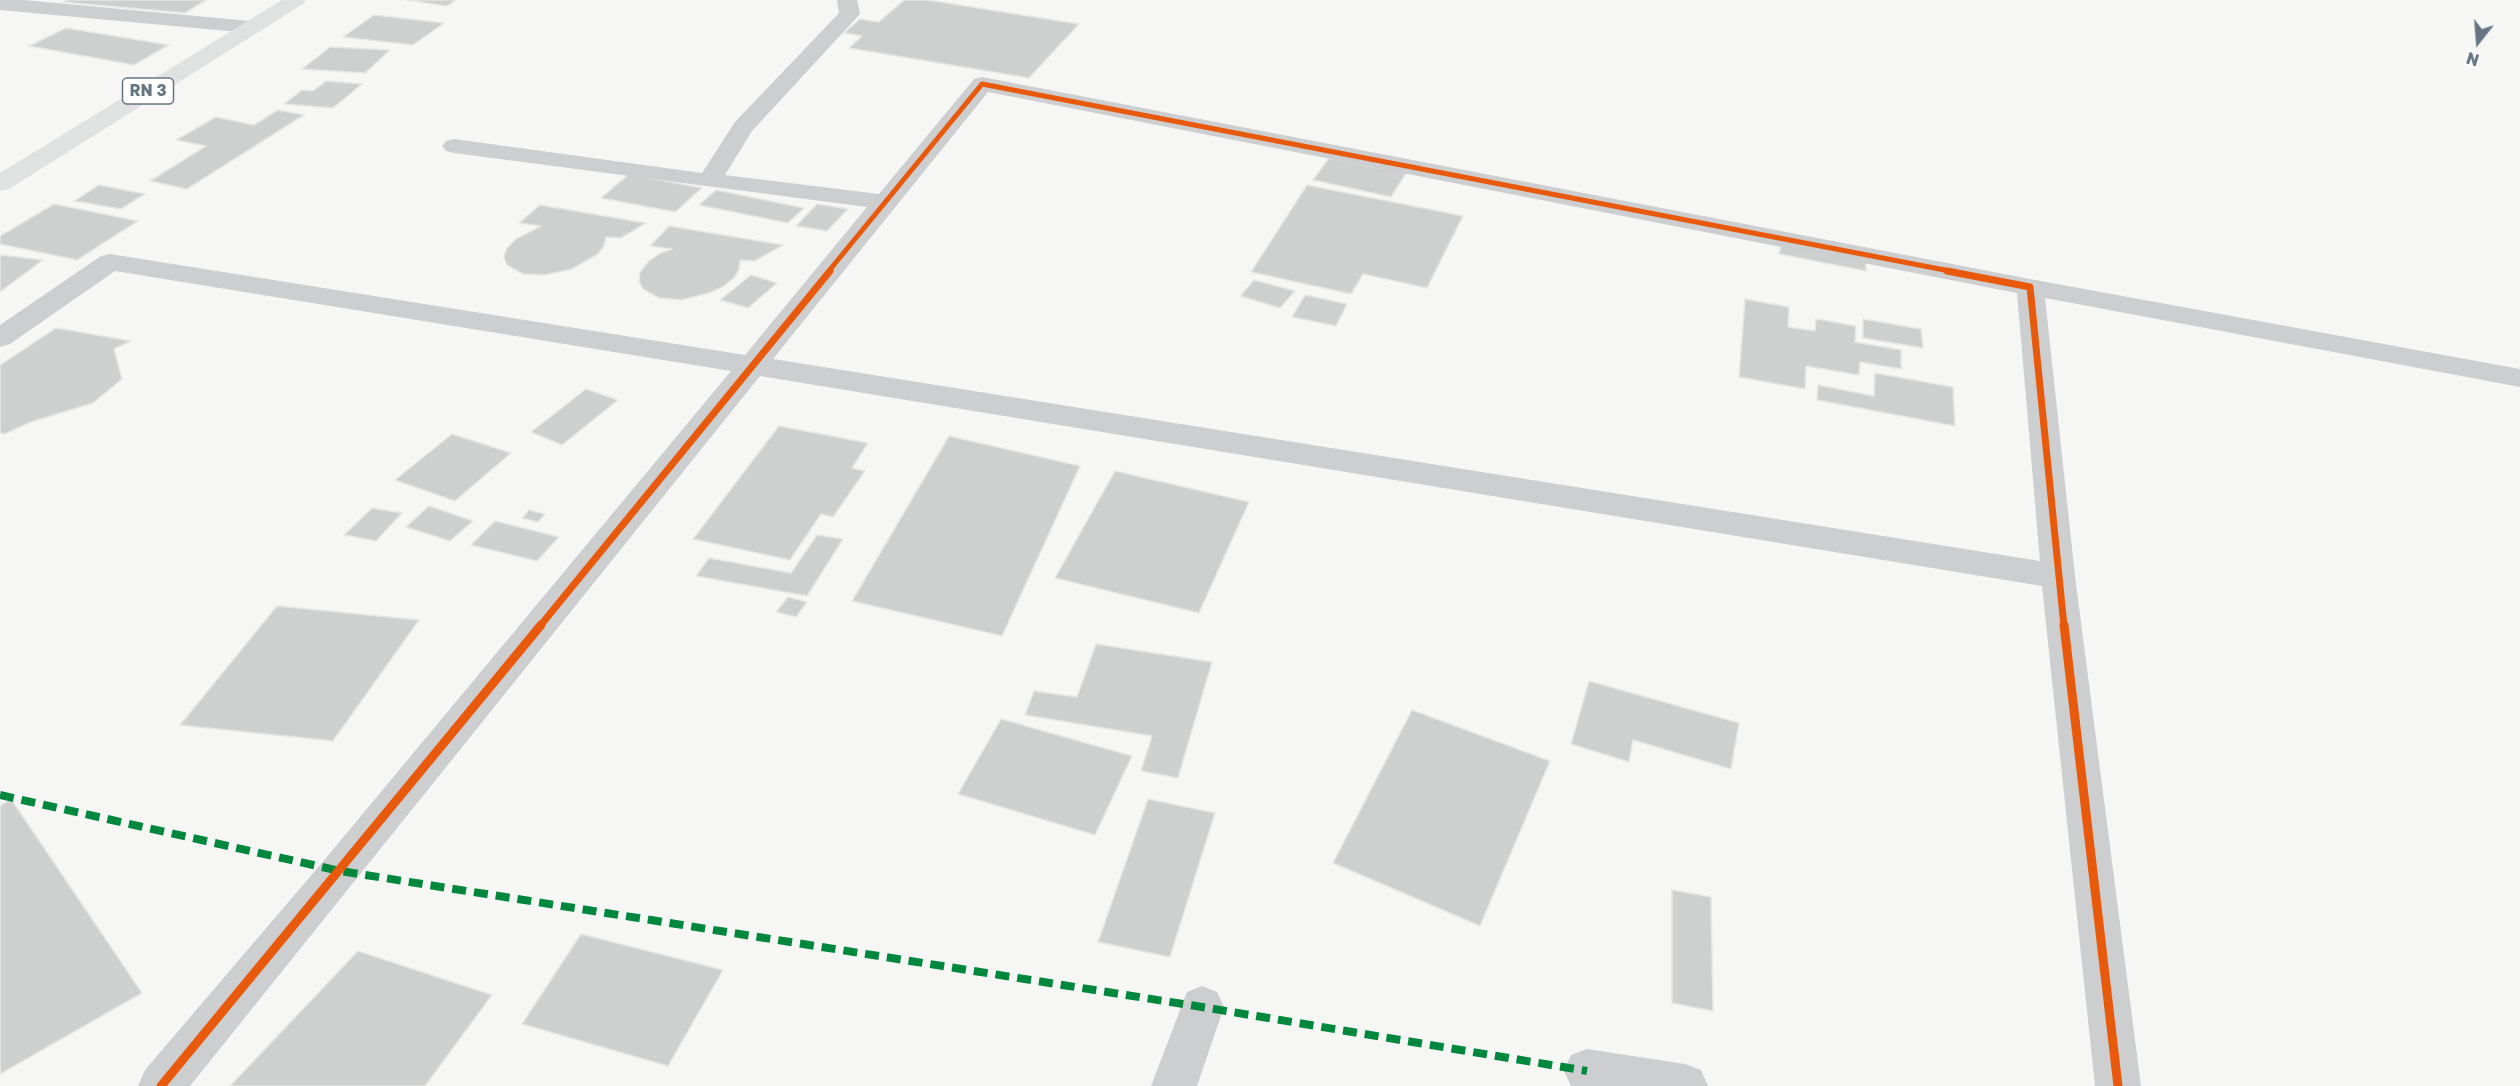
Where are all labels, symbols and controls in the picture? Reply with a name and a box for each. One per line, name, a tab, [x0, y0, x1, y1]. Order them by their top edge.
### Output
north arrow	[2448, 12, 2508, 72]
text: N	[2464, 48, 2481, 71]
road number: RN 3	[122, 78, 174, 104]

